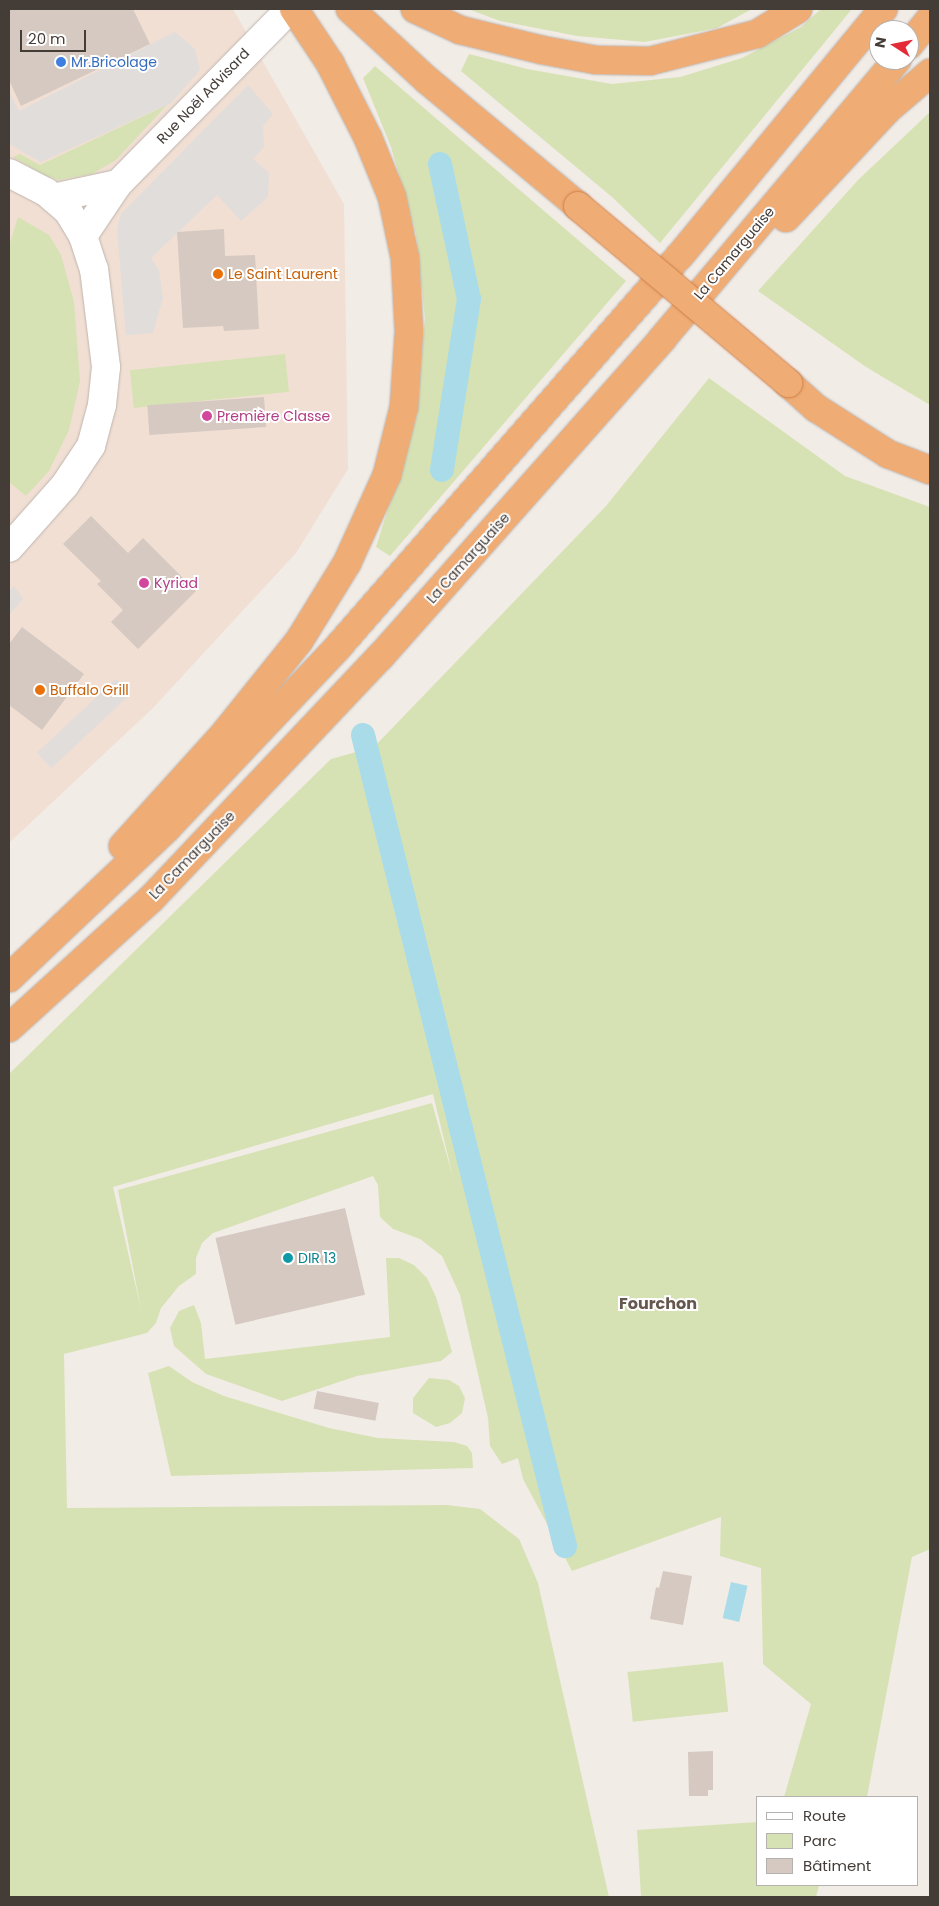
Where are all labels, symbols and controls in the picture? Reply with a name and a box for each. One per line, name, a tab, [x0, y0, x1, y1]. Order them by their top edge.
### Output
scale bar	[22, 20, 89, 52]
north arrow	[869, 20, 919, 70]
text: 20 m	[28, 28, 66, 49]
text: N	[869, 35, 891, 49]
street label: Rue Noël Advisard	[153, 45, 253, 147]
place label: Mr.Bricolage	[71, 54, 157, 70]
marker: Mr.Bricolage	[55, 56, 67, 68]
street label: La Camarguaise	[690, 203, 778, 303]
place label: Le Saint Laurent	[228, 266, 338, 282]
marker: Le Saint Laurent	[212, 268, 224, 280]
place label: Première Classe	[217, 408, 330, 424]
marker: Première Classe	[201, 410, 213, 422]
street label: La Camarguaise	[423, 509, 513, 607]
place label: Kyriad	[154, 575, 198, 591]
marker: Kyriad	[138, 577, 150, 589]
place label: Buffalo Grill	[50, 682, 129, 698]
marker: Buffalo Grill	[34, 684, 46, 696]
street label: La Camarguaise	[146, 807, 238, 903]
place label: DIR 13	[298, 1250, 336, 1266]
marker: DIR 13	[282, 1252, 294, 1264]
district label: Fourchon	[619, 1294, 697, 1314]
legend	[756, 1796, 919, 1886]
text: Route	[803, 1805, 846, 1826]
text: Parc	[803, 1830, 837, 1851]
text: Bâtiment	[803, 1855, 871, 1876]

